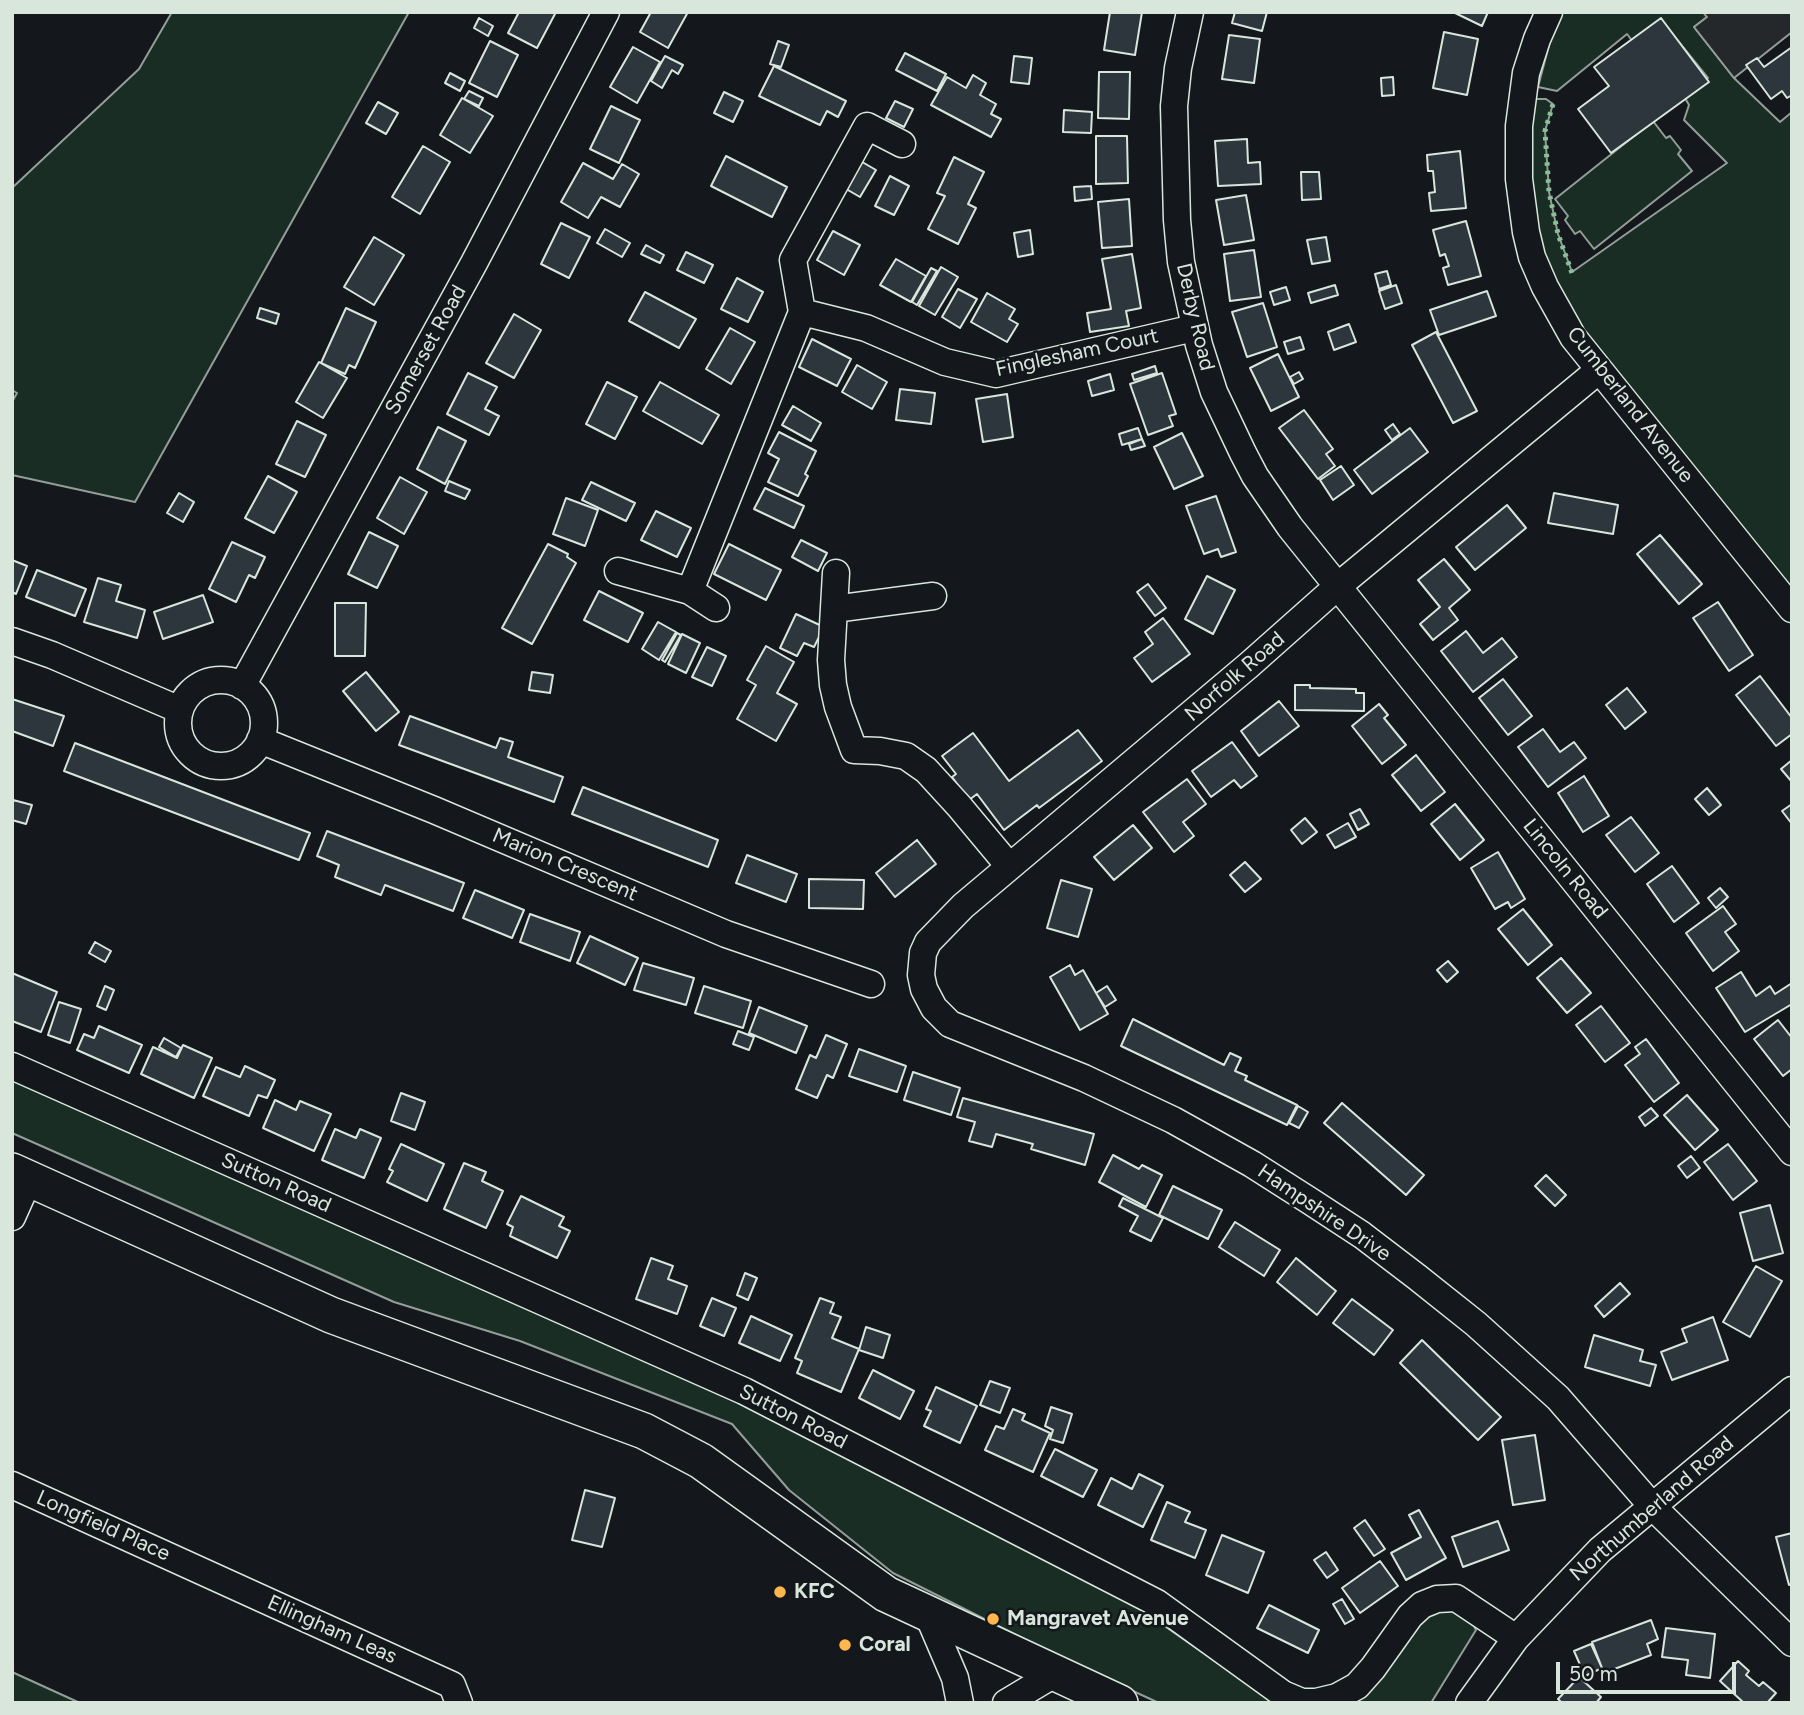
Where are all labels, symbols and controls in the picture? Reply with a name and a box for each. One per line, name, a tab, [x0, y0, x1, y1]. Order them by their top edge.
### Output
street label: Derby Road	[1170, 261, 1220, 373]
street label: Somerset Road	[380, 281, 472, 419]
street label: Cumberland Avenue	[1561, 322, 1699, 488]
street label: Finglesham Court	[993, 323, 1161, 383]
street label: Norfolk Road	[1180, 627, 1290, 727]
street label: Lincoln Road	[1517, 814, 1613, 924]
street label: Marion Crescent	[489, 823, 641, 907]
street label: Sutton Road	[217, 1148, 335, 1218]
street label: Hampshire Drive	[1253, 1159, 1395, 1267]
street label: Sutton Road	[735, 1379, 851, 1455]
street label: Northumberland Road	[1565, 1431, 1739, 1587]
street label: Longfield Place	[32, 1485, 174, 1567]
place label: KFC	[794, 1579, 835, 1605]
marker: KFC	[772, 1584, 788, 1600]
street label: Ellingham Leas	[263, 1590, 401, 1670]
place label: Mangravet Avenue	[1007, 1606, 1189, 1632]
marker: Mangravet Avenue	[985, 1611, 1001, 1627]
place label: Coral	[859, 1632, 911, 1658]
marker: Coral	[837, 1637, 853, 1653]
scale bar	[1559, 1648, 1739, 1692]
text: 50 m	[1569, 1661, 1618, 1686]

